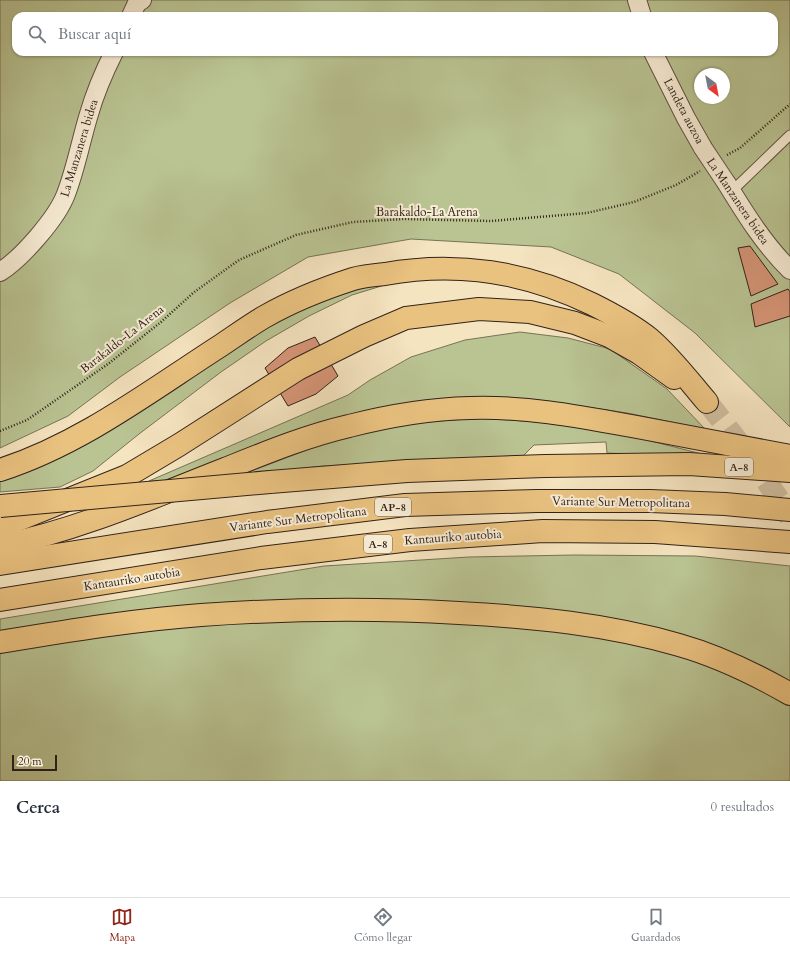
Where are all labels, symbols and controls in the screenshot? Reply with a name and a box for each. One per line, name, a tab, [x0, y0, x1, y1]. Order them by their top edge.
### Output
search box	[12, 12, 778, 56]
icon: search	[26, 23, 48, 45]
text: Buscar aquí	[58, 24, 131, 44]
north arrow	[694, 68, 730, 104]
street label: Landeta auzoa	[660, 75, 708, 147]
street label: La Manzanera bidea	[57, 96, 102, 199]
street label: La Manzanera bidea	[703, 154, 773, 248]
street label: Barakaldo-La Arena	[376, 204, 479, 220]
street label: Barakaldo-La Arena	[77, 301, 168, 377]
road number: A-8	[725, 458, 753, 476]
street label: Variante Sur Metropolitana	[552, 493, 691, 511]
road number: AP-8	[375, 498, 411, 516]
street label: Variante Sur Metropolitana	[228, 503, 368, 535]
street label: Kantauriko autobia	[404, 526, 503, 548]
road number: A-8	[364, 535, 392, 553]
street label: Kantauriko autobia	[83, 563, 182, 595]
scale bar	[12, 753, 57, 772]
text: 20 m	[18, 754, 42, 769]
text: Cerca	[16, 796, 60, 819]
text: 0 resultados	[710, 798, 774, 816]
tab: Mapa	[109, 906, 135, 945]
tab: Cómo llegar	[354, 906, 412, 945]
tab: Guardados	[631, 906, 681, 945]

